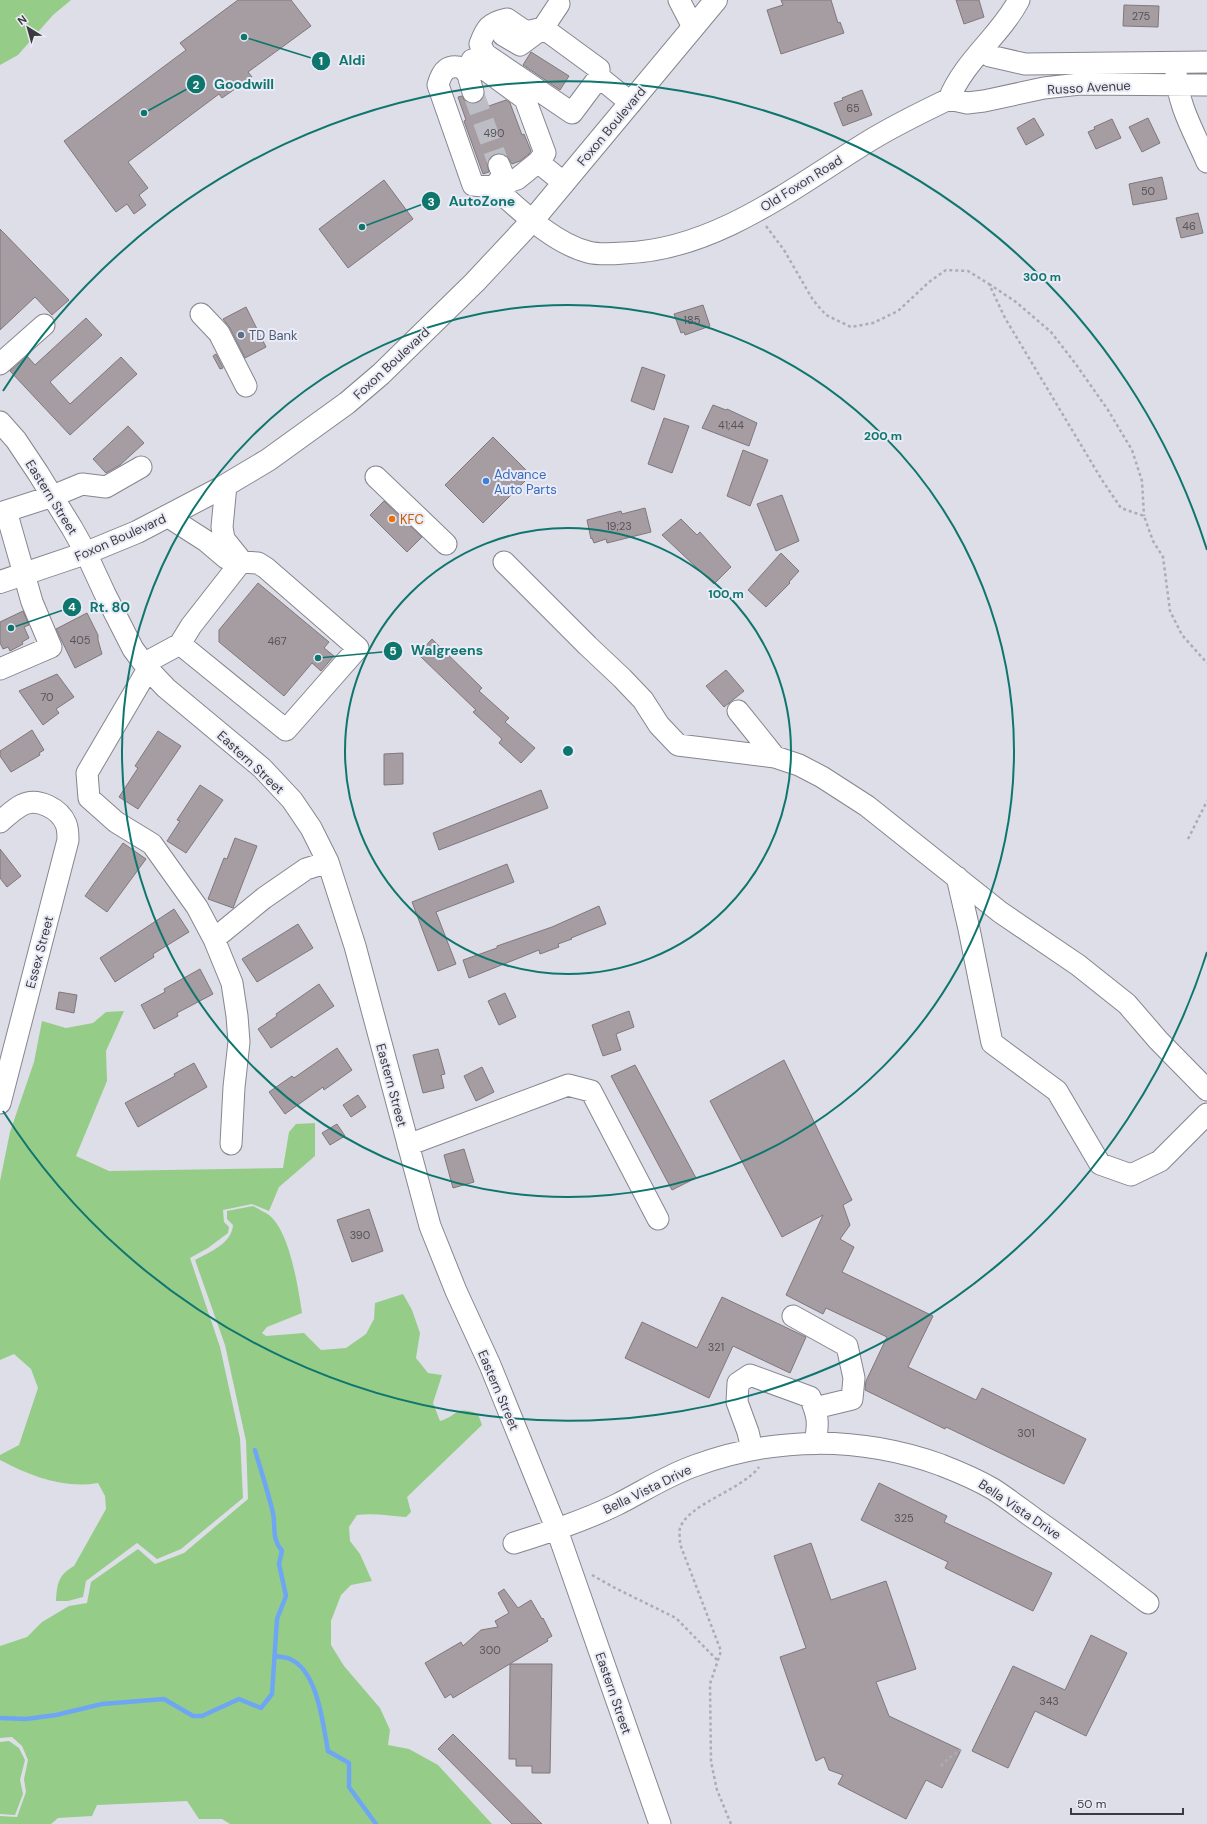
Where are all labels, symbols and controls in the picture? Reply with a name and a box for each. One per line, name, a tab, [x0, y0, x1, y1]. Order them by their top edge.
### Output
north arrow	[8, 8, 48, 48]
house number: 275	[1132, 9, 1150, 23]
text: N	[15, 12, 29, 28]
callout: Aldi	[311, 48, 373, 74]
text: Aldi	[339, 51, 365, 69]
text: 1	[319, 53, 323, 69]
callout: Goodwill	[186, 71, 282, 97]
text: Goodwill	[214, 75, 274, 93]
text: 2	[193, 77, 200, 93]
street label: Russo Avenue	[1047, 77, 1131, 98]
street label: Foxon Boulevard	[573, 83, 649, 169]
house number: 65	[846, 101, 860, 115]
house number: 490	[483, 126, 505, 140]
street label: Old Foxon Road	[757, 151, 846, 215]
house number: 50	[1141, 184, 1155, 198]
callout: AutoZone	[421, 188, 524, 214]
text: AutoZone	[449, 192, 515, 210]
text: 3	[427, 194, 435, 210]
house number: 46	[1182, 219, 1196, 233]
text: 300 m	[1023, 269, 1061, 285]
house number: 185	[684, 313, 701, 327]
street label: Foxon Boulevard	[350, 324, 433, 403]
place label: TD Bank	[249, 327, 298, 344]
marker: TD Bank	[236, 330, 246, 340]
house number: 41;44	[718, 418, 744, 432]
text: 200 m	[864, 428, 902, 444]
street label: Eastern Street	[22, 456, 81, 538]
place label: Advance Auto Parts	[494, 466, 557, 498]
marker: Advance Auto Parts	[481, 476, 491, 486]
street label: Foxon Boulevard	[72, 510, 169, 565]
place label: KFC	[400, 511, 424, 528]
marker: KFC	[387, 514, 397, 524]
house number: 19;23	[606, 519, 632, 533]
text: 100 m	[708, 586, 744, 602]
callout: Rt. 80	[62, 594, 139, 620]
text: Rt. 80	[90, 598, 130, 616]
text: 4	[68, 599, 76, 615]
house number: 405	[70, 633, 91, 647]
house number: 467	[267, 634, 287, 648]
callout: Walgreens	[383, 638, 491, 664]
text: Walgreens	[411, 641, 483, 659]
text: 5	[389, 643, 397, 659]
house number: 70	[40, 690, 54, 704]
street label: Eastern Street	[214, 727, 288, 798]
centre of rings	[561, 744, 575, 758]
street label: Essex Street	[22, 914, 57, 990]
street label: Eastern Street	[372, 1042, 411, 1129]
house number: 390	[350, 1228, 370, 1242]
house number: 321	[708, 1340, 724, 1354]
street label: Eastern Street	[474, 1348, 523, 1433]
house number: 301	[1017, 1426, 1035, 1440]
street label: Bella Vista Drive	[600, 1461, 694, 1518]
street label: Bella Vista Drive	[975, 1476, 1064, 1543]
house number: 325	[894, 1511, 914, 1525]
house number: 300	[479, 1643, 501, 1657]
street label: Eastern Street	[592, 1650, 635, 1736]
house number: 343	[1039, 1694, 1059, 1708]
scale bar	[1071, 1790, 1183, 1816]
text: 50 m	[1077, 1796, 1106, 1812]

